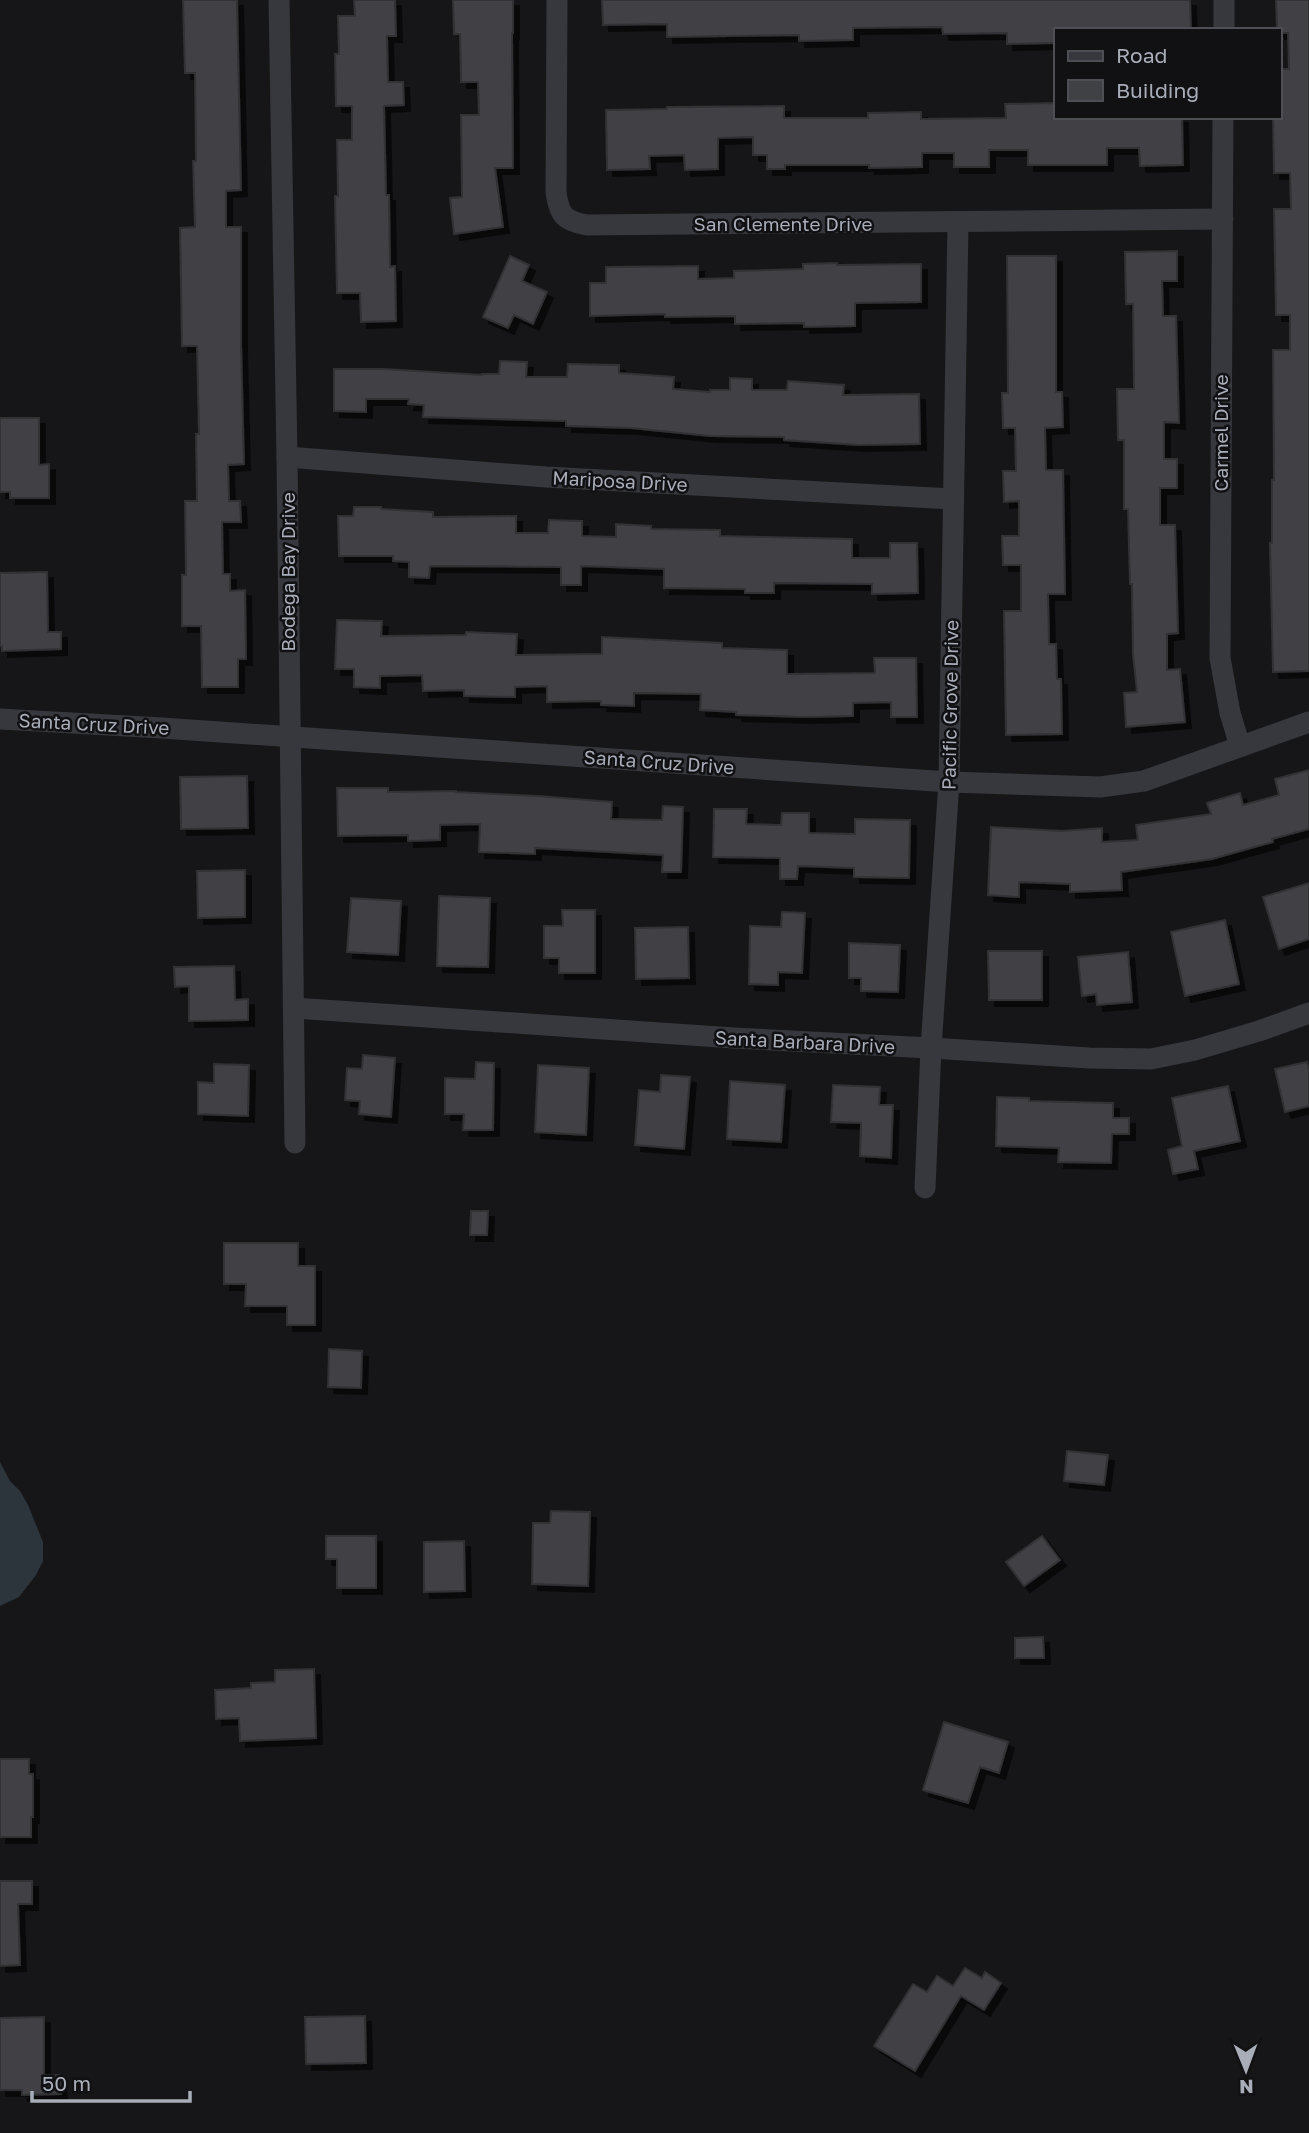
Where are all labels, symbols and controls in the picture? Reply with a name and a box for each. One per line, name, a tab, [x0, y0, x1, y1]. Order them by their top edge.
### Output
legend	[1054, 28, 1281, 119]
text: Road	[1116, 42, 1167, 68]
text: Building	[1116, 77, 1199, 103]
street label: San Clemente Drive	[694, 212, 872, 235]
street label: Carmel Drive	[1209, 375, 1232, 491]
street label: Mariposa Drive	[552, 465, 688, 496]
street label: Bodega Bay Drive	[276, 492, 299, 652]
street label: Pacific Grove Drive	[937, 620, 962, 790]
street label: Santa Cruz Drive	[18, 708, 170, 739]
street label: Santa Cruz Drive	[583, 745, 735, 778]
street label: Santa Barbara Drive	[714, 1025, 896, 1058]
north arrow	[1211, 2035, 1281, 2105]
scale bar	[32, 2060, 189, 2104]
text: 50 m	[42, 2070, 91, 2096]
text: N	[1239, 2076, 1254, 2099]

